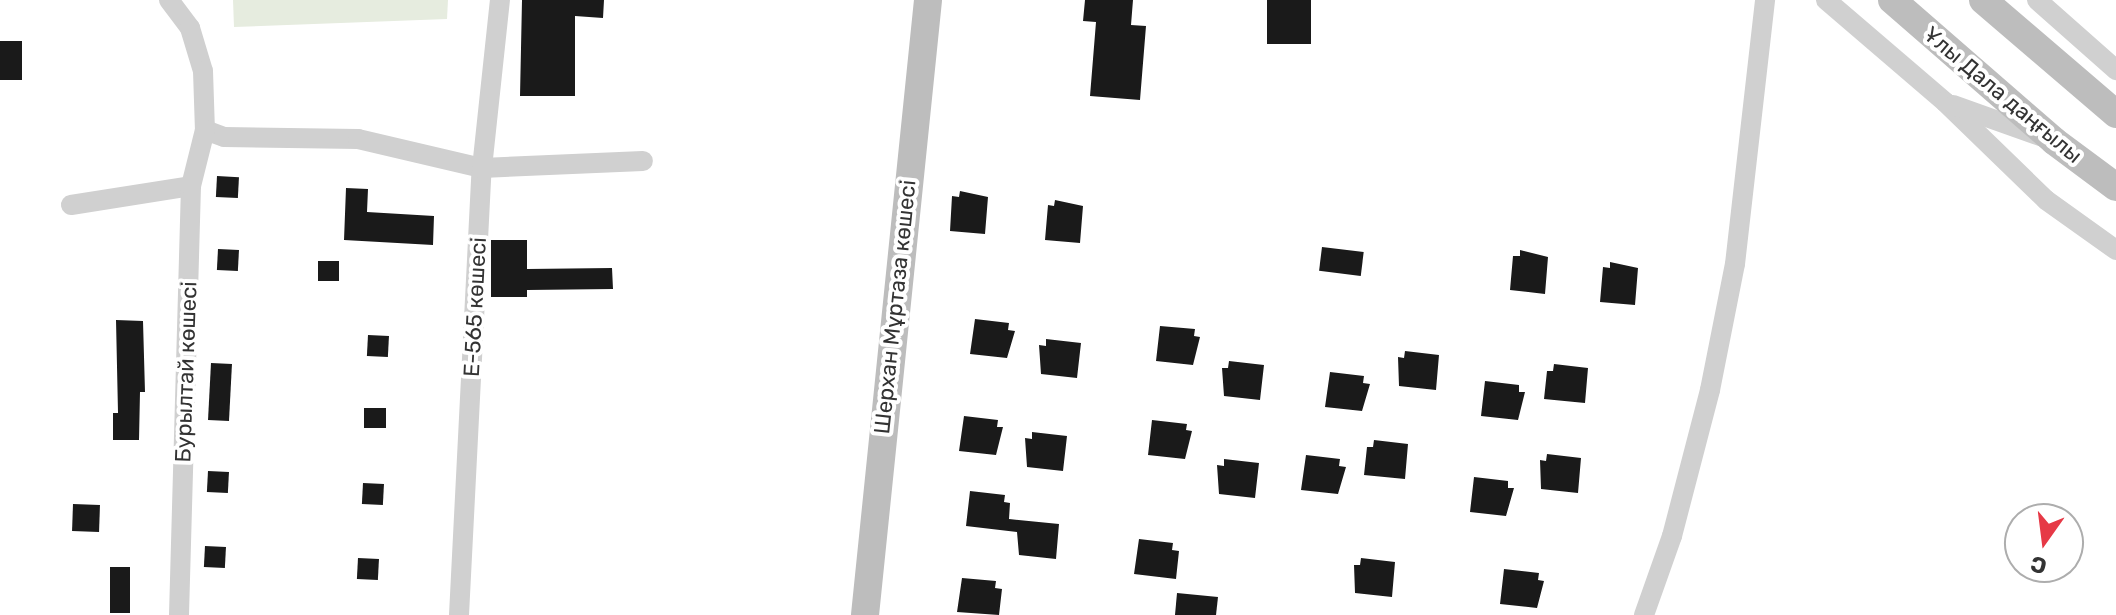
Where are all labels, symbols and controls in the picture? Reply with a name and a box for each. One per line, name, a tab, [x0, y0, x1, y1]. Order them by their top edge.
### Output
street label: Ұлы Дала даңғылы	[1919, 21, 2087, 169]
street label: Шерхан Мұртаза көшесі	[869, 179, 921, 435]
street label: Е-565 көшесі	[458, 237, 492, 377]
street label: Бурылтай көшесі	[170, 281, 202, 463]
north arrow	[2004, 503, 2084, 583]
text: С	[2028, 550, 2049, 580]

